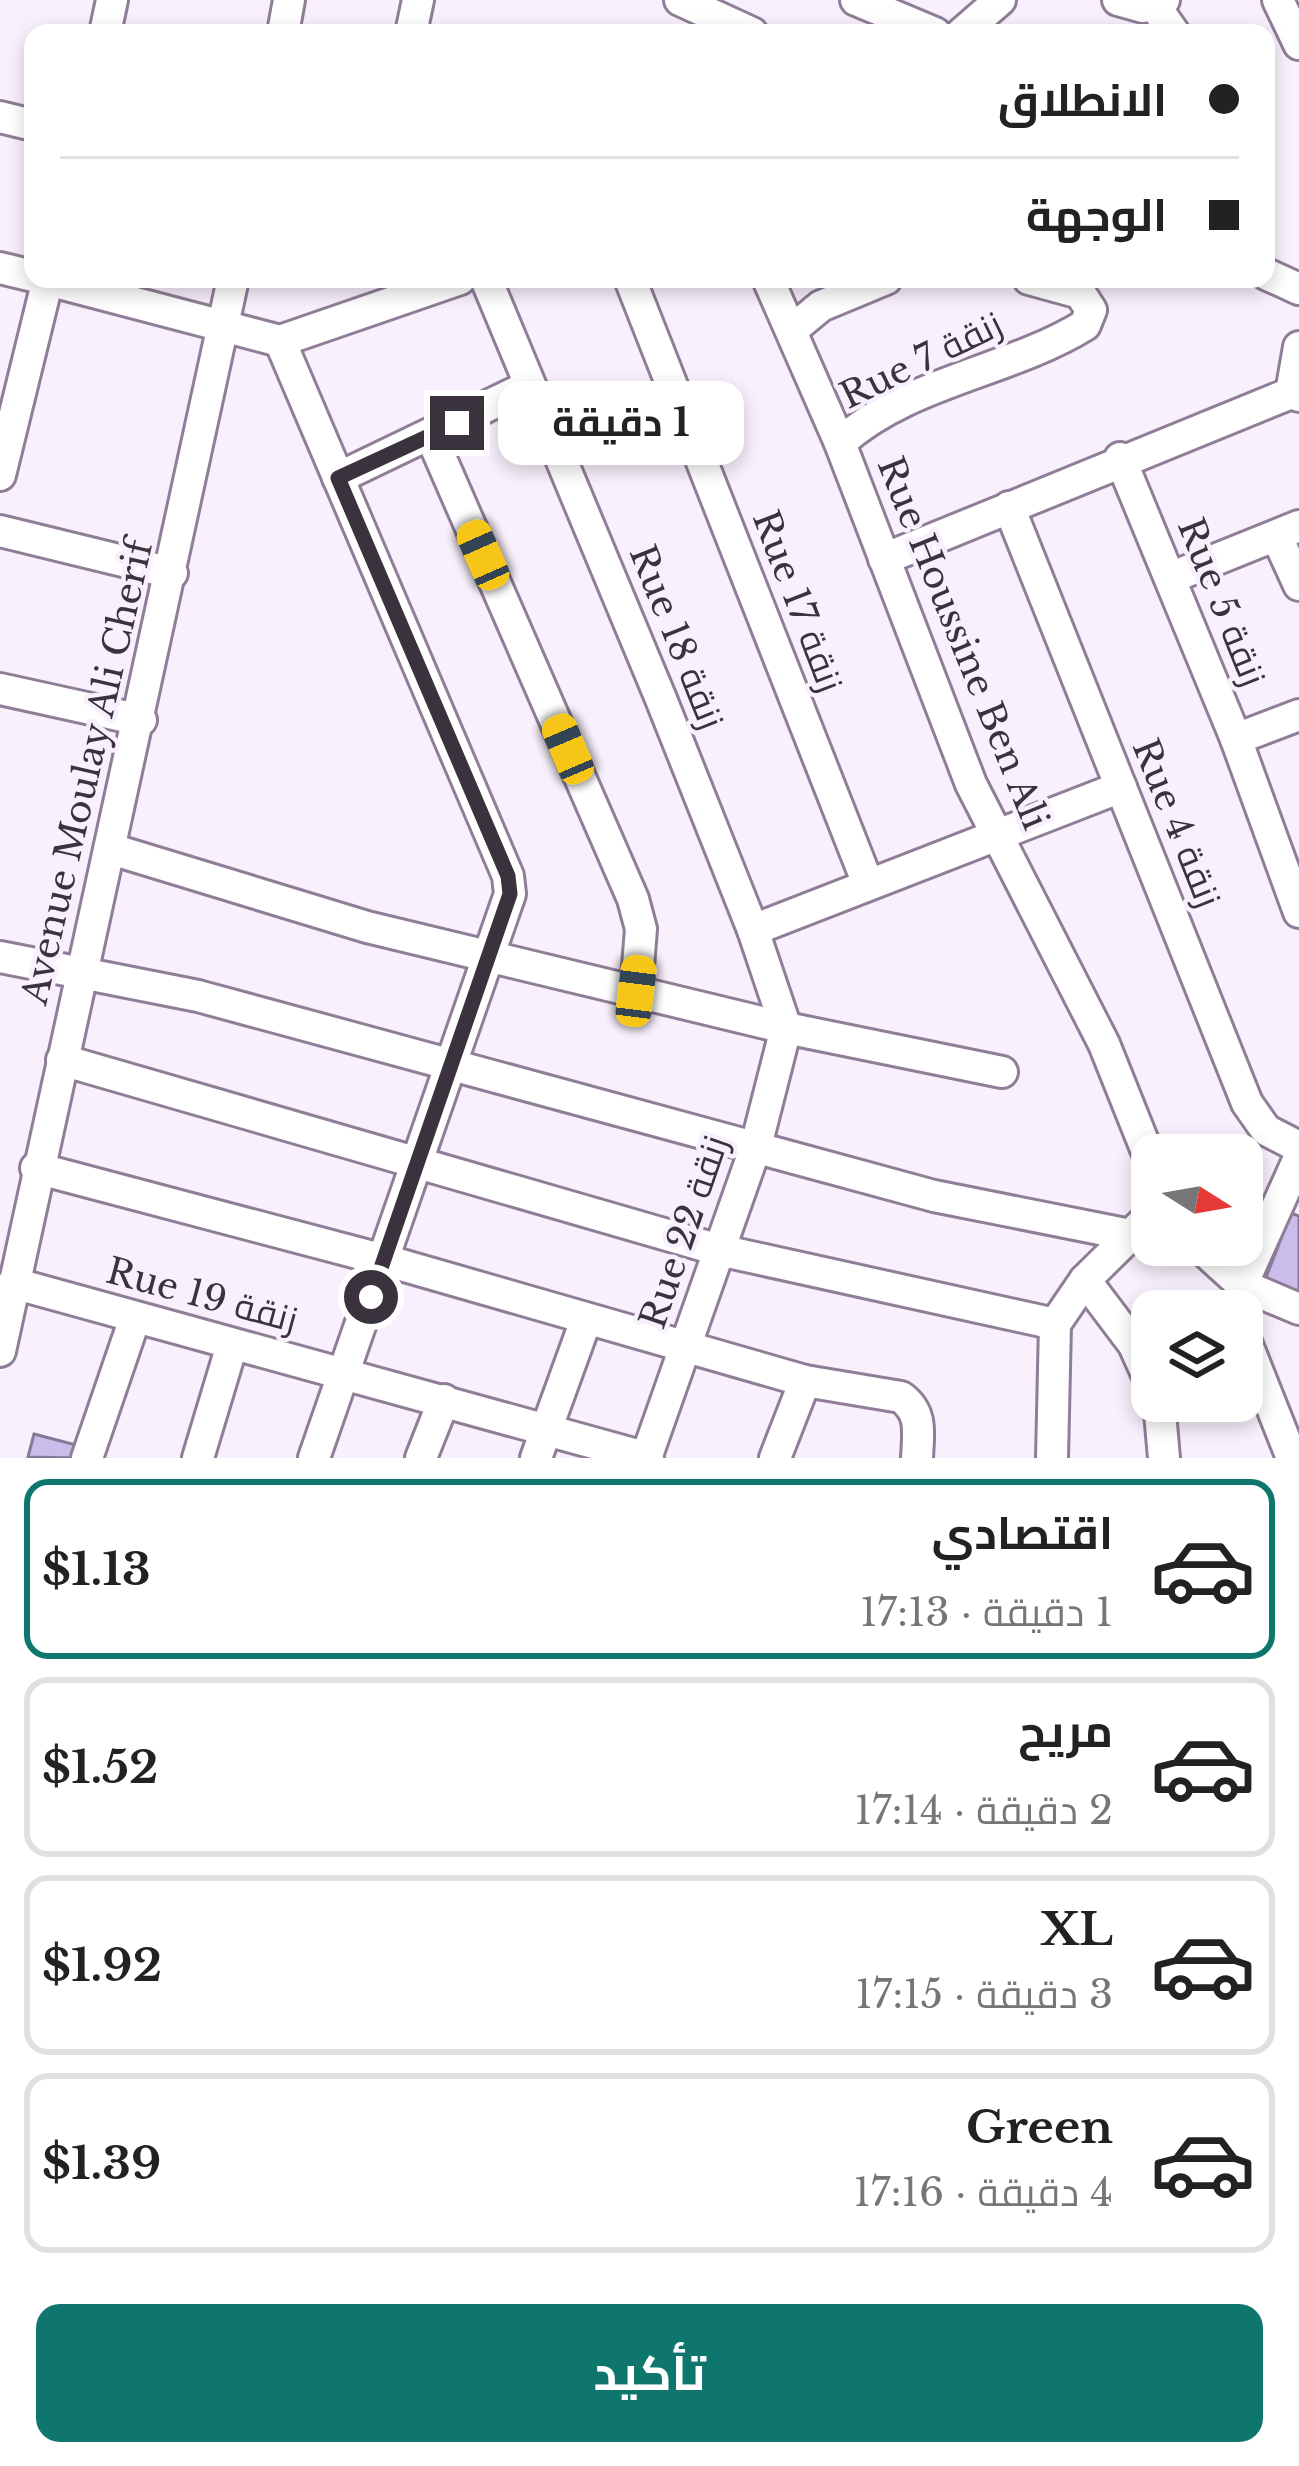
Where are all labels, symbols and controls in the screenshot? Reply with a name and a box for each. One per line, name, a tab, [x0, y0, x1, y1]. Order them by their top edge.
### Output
text: الانطلاق	[998, 72, 1167, 128]
text: الوجهة	[1026, 187, 1167, 243]
street label: Rue 7 زنقة	[833, 301, 1009, 419]
callout: 1 دقيقة	[499, 381, 745, 465]
route end	[430, 396, 484, 450]
text: 1 دقيقة	[552, 398, 690, 447]
street label: Rue Houssine Ben Ali	[868, 450, 1058, 836]
street label: Rue 17 زنقة	[743, 504, 853, 698]
street label: Rue 5 زنقة	[1168, 511, 1276, 693]
car	[452, 515, 514, 595]
street label: Avenue Moulay Ali Cherif	[11, 531, 163, 1010]
street label: Rue 18 زنقة	[620, 538, 734, 736]
car	[537, 709, 599, 789]
street label: Rue 4 زنقة	[1123, 732, 1231, 914]
car	[614, 953, 658, 1029]
street label: Rue 22 زنقة	[630, 1130, 738, 1334]
north arrow	[1131, 1134, 1263, 1266]
map controls	[1131, 1134, 1263, 1422]
street label: Rue 19 زنقة	[102, 1248, 302, 1342]
route start	[344, 1270, 398, 1324]
button: layers	[1131, 1290, 1263, 1422]
text: اقتصادي	[932, 1505, 1113, 1561]
icon: car	[1149, 1515, 1257, 1623]
text: $1.13	[42, 1541, 151, 1597]
text: 1 دقيقة · 17:13	[860, 1588, 1113, 1637]
text: مريح	[1018, 1703, 1113, 1759]
icon: car	[1149, 1713, 1257, 1821]
text: $1.52	[42, 1739, 158, 1795]
text: 2 دقيقة · 17:14	[855, 1786, 1113, 1835]
text: XL	[1041, 1901, 1113, 1957]
icon: car	[1149, 1911, 1257, 2019]
text: $1.92	[42, 1937, 162, 1993]
text: 3 دقيقة · 17:15	[855, 1970, 1113, 2019]
text: Green	[966, 2099, 1113, 2155]
icon: car	[1149, 2109, 1257, 2217]
text: $1.39	[42, 2135, 161, 2191]
text: 4 دقيقة · 17:16	[853, 2168, 1113, 2217]
button: تأكيد	[36, 2304, 1263, 2442]

